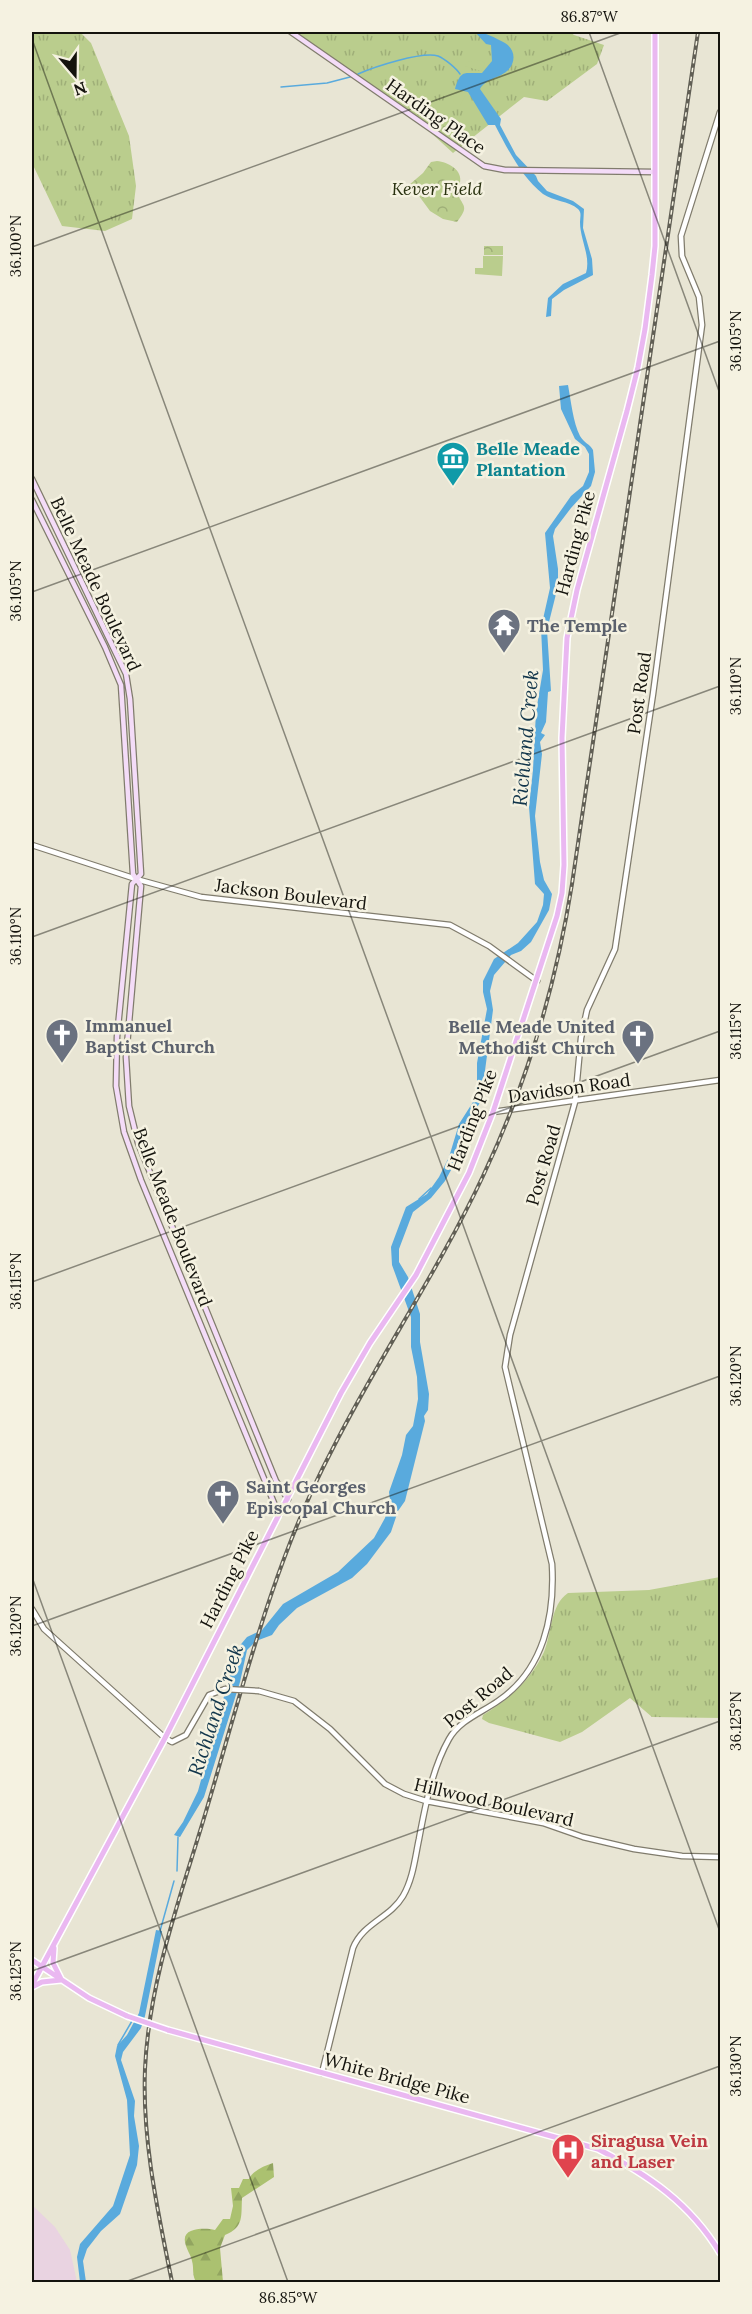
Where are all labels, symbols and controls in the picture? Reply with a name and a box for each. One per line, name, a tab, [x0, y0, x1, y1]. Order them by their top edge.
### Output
text: 86.87°W	[560, 7, 619, 26]
north arrow	[45, 45, 105, 105]
street label: Harding Place	[382, 73, 491, 159]
text: N	[71, 78, 89, 101]
park label: Kever Field	[392, 177, 482, 200]
text: 36.100°N	[6, 215, 25, 277]
text: 36.105°N	[726, 310, 745, 372]
place label: Belle Meade Plantation	[476, 437, 580, 481]
museum icon: Belle Meade Plantation	[435, 440, 471, 487]
street label: Harding Pike	[550, 488, 600, 598]
street label: Belle Meade Boulevard	[46, 493, 147, 675]
text: 36.105°N	[6, 560, 25, 622]
temple icon: The Temple	[486, 607, 522, 654]
place label: The Temple	[527, 614, 628, 637]
street label: Post Road	[622, 650, 656, 736]
text: 36.110°N	[726, 657, 745, 715]
water label: Richland Creek	[507, 669, 543, 807]
street label: Jackson Boulevard	[213, 873, 369, 915]
text: 36.110°N	[6, 907, 25, 965]
text: 36.115°N	[726, 1002, 745, 1060]
place label: Immanuel Baptist Church	[85, 1014, 215, 1058]
place label: Belle Meade United Methodist Church	[448, 1015, 615, 1059]
church icon: Immanuel Baptist Church	[44, 1017, 80, 1064]
church icon: Belle Meade United Methodist Church	[620, 1018, 656, 1065]
street label: Harding Pike	[442, 1065, 502, 1174]
street label: Davidson Road	[506, 1068, 632, 1108]
street label: Post Road	[520, 1122, 566, 1208]
street label: Belle Meade Boulevard	[128, 1124, 218, 1310]
text: 36.115°N	[6, 1252, 25, 1310]
text: 36.120°N	[726, 1345, 745, 1407]
place label: Saint Georges Episcopal Church	[246, 1475, 396, 1519]
church icon: Saint Georges Episcopal Church	[205, 1478, 241, 1525]
street label: Harding Pike	[194, 1526, 264, 1632]
text: 36.120°N	[6, 1595, 25, 1657]
water label: Richland Creek	[182, 1641, 248, 1779]
street label: Post Road	[439, 1661, 517, 1733]
text: 36.125°N	[726, 1691, 745, 1751]
street label: Hillwood Boulevard	[412, 1772, 576, 1832]
text: 36.125°N	[6, 1941, 25, 2001]
text: 36.130°N	[726, 2035, 745, 2097]
street label: White Bridge Pike	[321, 2047, 473, 2109]
place label: Siragusa Vein and Laser	[591, 2129, 708, 2173]
hospital icon: Siragusa Vein and Laser	[550, 2132, 586, 2179]
text: 86.85°W	[259, 2288, 318, 2307]

